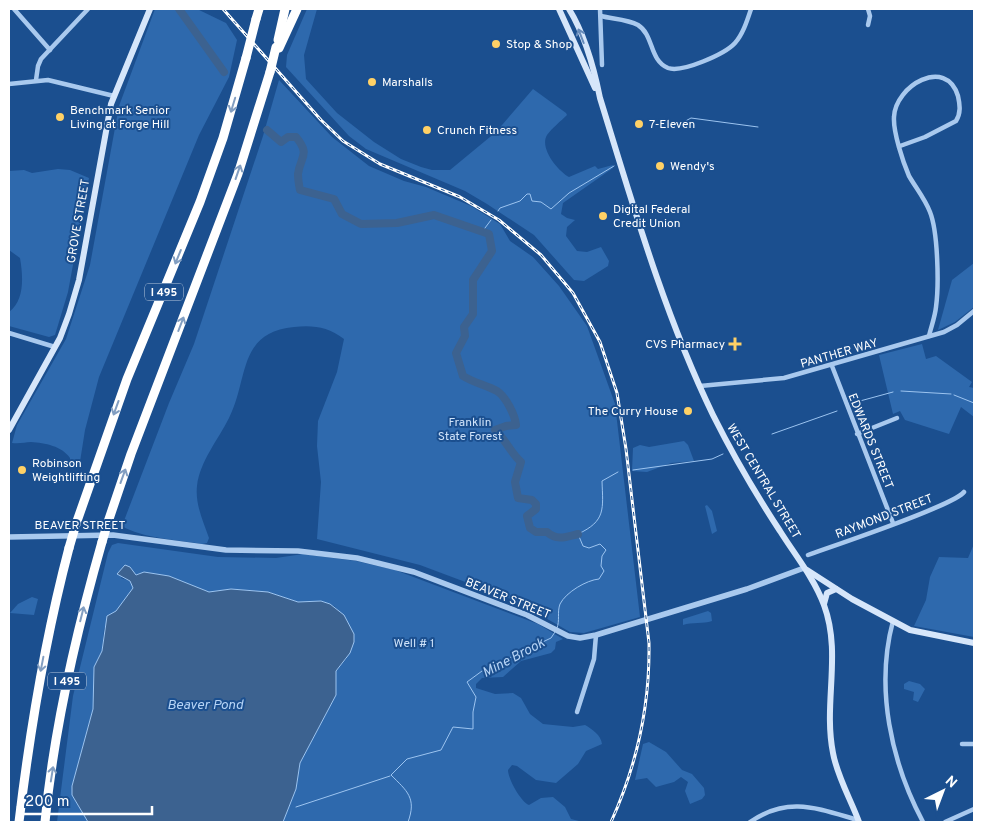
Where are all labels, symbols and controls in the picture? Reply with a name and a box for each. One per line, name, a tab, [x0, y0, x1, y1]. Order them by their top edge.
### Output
one-way arrow	[576, 29, 585, 44]
place label: Stop & Shop	[506, 37, 572, 53]
marker: Stop & Shop	[490, 38, 502, 50]
place label: Marshalls	[382, 75, 433, 91]
marker: Marshalls	[366, 76, 378, 88]
one-way arrow	[227, 96, 237, 112]
place label: Benchmark Senior Living at Forge Hill	[70, 103, 170, 133]
marker: Benchmark Senior Living at Forge Hill	[54, 111, 66, 123]
place label: 7-Eleven	[649, 117, 695, 133]
marker: 7-Eleven	[633, 118, 645, 130]
place label: Crunch Fitness	[437, 123, 517, 139]
marker: Crunch Fitness	[421, 124, 433, 136]
place label: Wendy's	[670, 159, 715, 175]
marker: Wendy's	[654, 160, 666, 172]
one-way arrow	[234, 165, 244, 181]
street label: GROVE STREET	[64, 178, 94, 265]
place label: Digital Federal Credit Union	[613, 202, 690, 232]
marker: Digital Federal Credit Union	[597, 210, 609, 222]
one-way arrow	[173, 249, 182, 265]
road number: I 495	[145, 284, 183, 300]
one-way arrow	[176, 317, 186, 332]
street label: PANTHER WAY	[799, 335, 880, 373]
place label: CVS Pharmacy	[645, 337, 725, 353]
marker: CVS Pharmacy	[729, 338, 741, 350]
street label: EDWARDS STREET	[844, 391, 897, 492]
one-way arrow	[111, 400, 120, 415]
place label: The Curry House	[588, 404, 678, 420]
marker: The Curry House	[682, 405, 694, 417]
park label: Franklin State Forest	[438, 415, 502, 445]
street label: WEST CENTRAL STREET	[722, 421, 804, 542]
place label: Robinson Weightlifting	[32, 456, 100, 486]
marker: Robinson Weightlifting	[16, 464, 28, 476]
one-way arrow	[119, 469, 128, 484]
street label: RAYMOND STREET	[833, 491, 935, 543]
street label: BEAVER STREET	[35, 518, 125, 534]
street label: BEAVER STREET	[463, 575, 553, 623]
one-way arrow	[78, 607, 87, 623]
water label: Mine Brook	[480, 634, 549, 682]
park label: Well # 1	[394, 636, 434, 652]
one-way arrow	[37, 656, 47, 672]
road number: I 495	[48, 672, 86, 689]
water label: Beaver Pond	[167, 697, 244, 714]
one-way arrow	[47, 766, 57, 782]
north arrow	[918, 766, 968, 816]
text: N	[941, 773, 960, 792]
scale bar	[18, 784, 151, 816]
text: 200 m	[25, 793, 70, 812]

